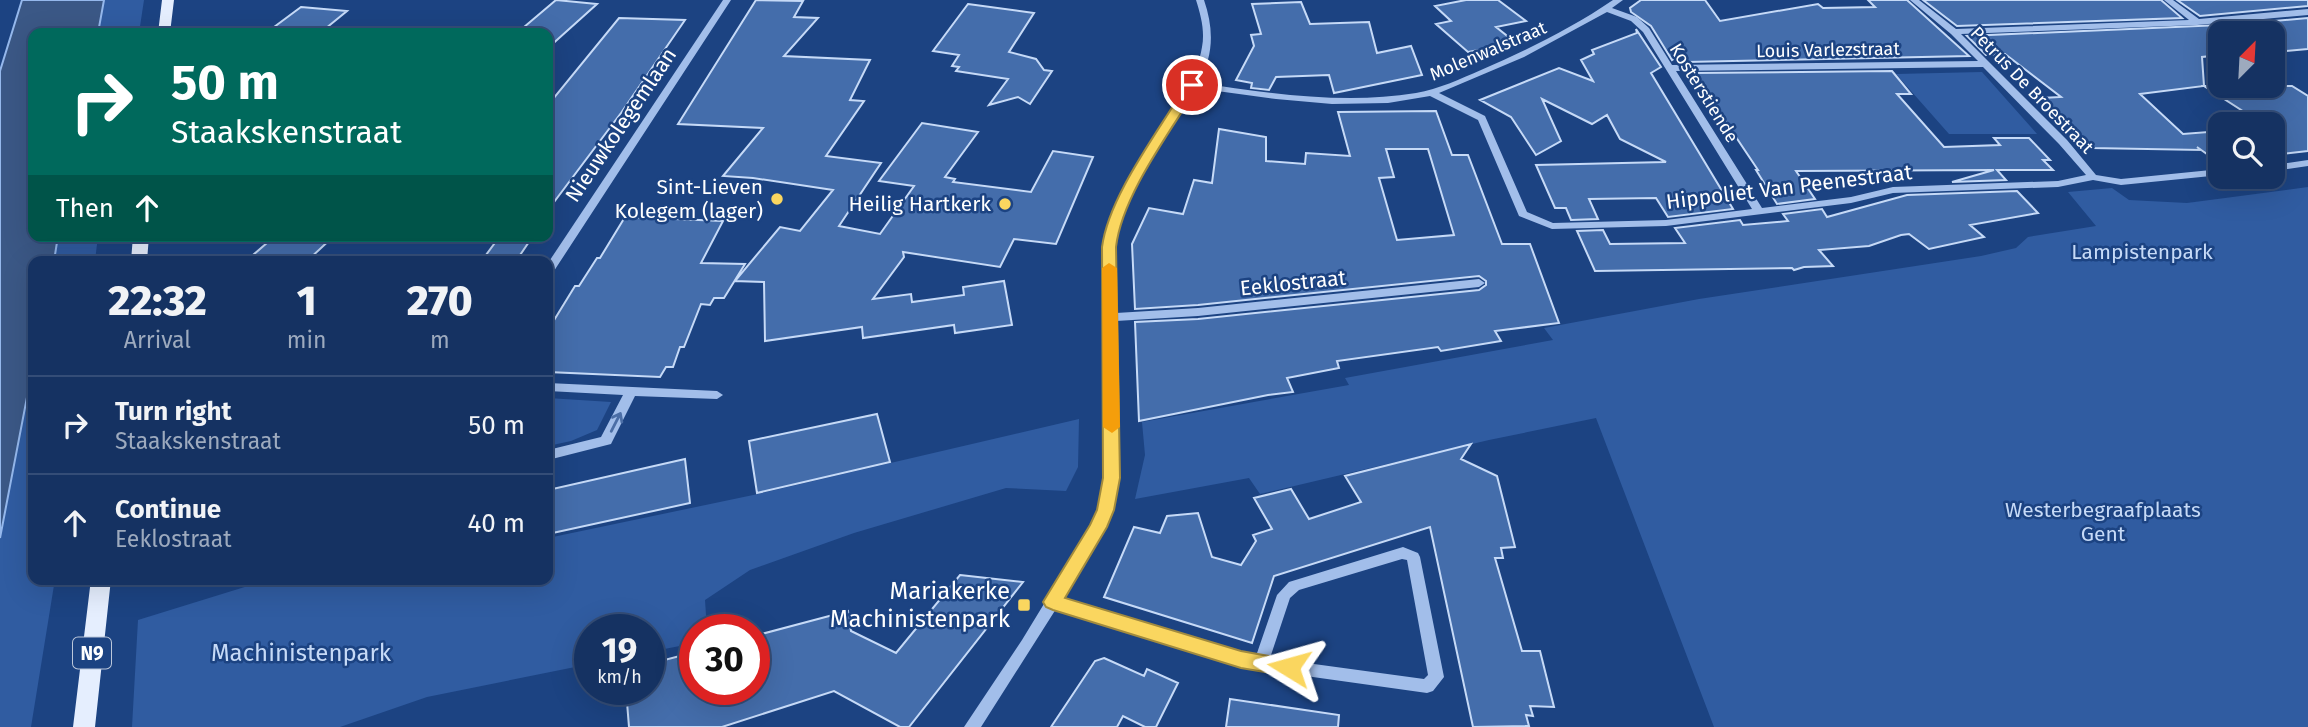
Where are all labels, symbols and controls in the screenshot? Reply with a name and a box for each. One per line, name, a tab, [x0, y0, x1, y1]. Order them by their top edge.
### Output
street label: Molenwalstraat	[1426, 16, 1550, 86]
north arrow	[2208, 21, 2286, 98]
map controls	[2208, 21, 2285, 189]
street label: Petrus De Broestraat	[1966, 22, 2099, 158]
street label: Louis Varlezstraat	[1756, 38, 1900, 62]
street label: Kosterstiende	[1665, 39, 1743, 147]
street label: Nieuwkolegemlaan	[560, 43, 682, 207]
text: 50 m	[171, 53, 279, 112]
pin	[1162, 55, 1222, 115]
icon: right	[56, 56, 147, 147]
icon: arrive	[1173, 66, 1211, 104]
button: search	[2208, 112, 2285, 189]
text: Staakskenstraat	[171, 113, 402, 151]
street label: Hippoliet Van Peenestraat	[1665, 159, 1914, 215]
place label: Sint-Lieven Kolegem (lager)	[615, 174, 763, 224]
icon: ahead	[128, 189, 166, 227]
marker: Sint-Lieven Kolegem (lager)	[769, 191, 785, 207]
place label: Heilig Hartkerk	[849, 191, 991, 217]
text: Then	[56, 193, 114, 224]
marker: Heilig Hartkerk	[997, 196, 1013, 212]
park label: Lampistenpark	[2071, 239, 2213, 265]
street label: Eeklostraat	[1239, 264, 1348, 301]
text: 22:32	[108, 276, 207, 326]
text: 1	[297, 276, 317, 326]
text: 270	[407, 276, 473, 326]
text: Arrival	[124, 326, 191, 354]
text: min	[287, 326, 327, 354]
text: m	[430, 326, 450, 354]
text: Turn right	[115, 396, 232, 427]
icon: right	[56, 406, 94, 444]
text: 50 m	[468, 410, 525, 441]
one-way arrow	[610, 412, 624, 433]
text: Staakskenstraat	[115, 427, 281, 455]
text: Continue	[115, 494, 221, 525]
park label: Westerbegraafplaats Gent	[2005, 497, 2201, 547]
icon: ahead	[56, 504, 94, 542]
text: 40 m	[467, 508, 525, 539]
text: Eeklostraat	[115, 525, 232, 553]
place label: Mariakerke Machinistenpark	[830, 577, 1011, 633]
marker: Mariakerke Machinistenpark	[1016, 597, 1032, 613]
speed limit sign: 30	[679, 614, 770, 705]
text: 19	[602, 629, 637, 671]
position arrow	[1252, 630, 1326, 704]
road number: N9	[73, 638, 111, 668]
park label: Machinistenpark	[211, 639, 392, 667]
text: km/h	[597, 666, 642, 688]

